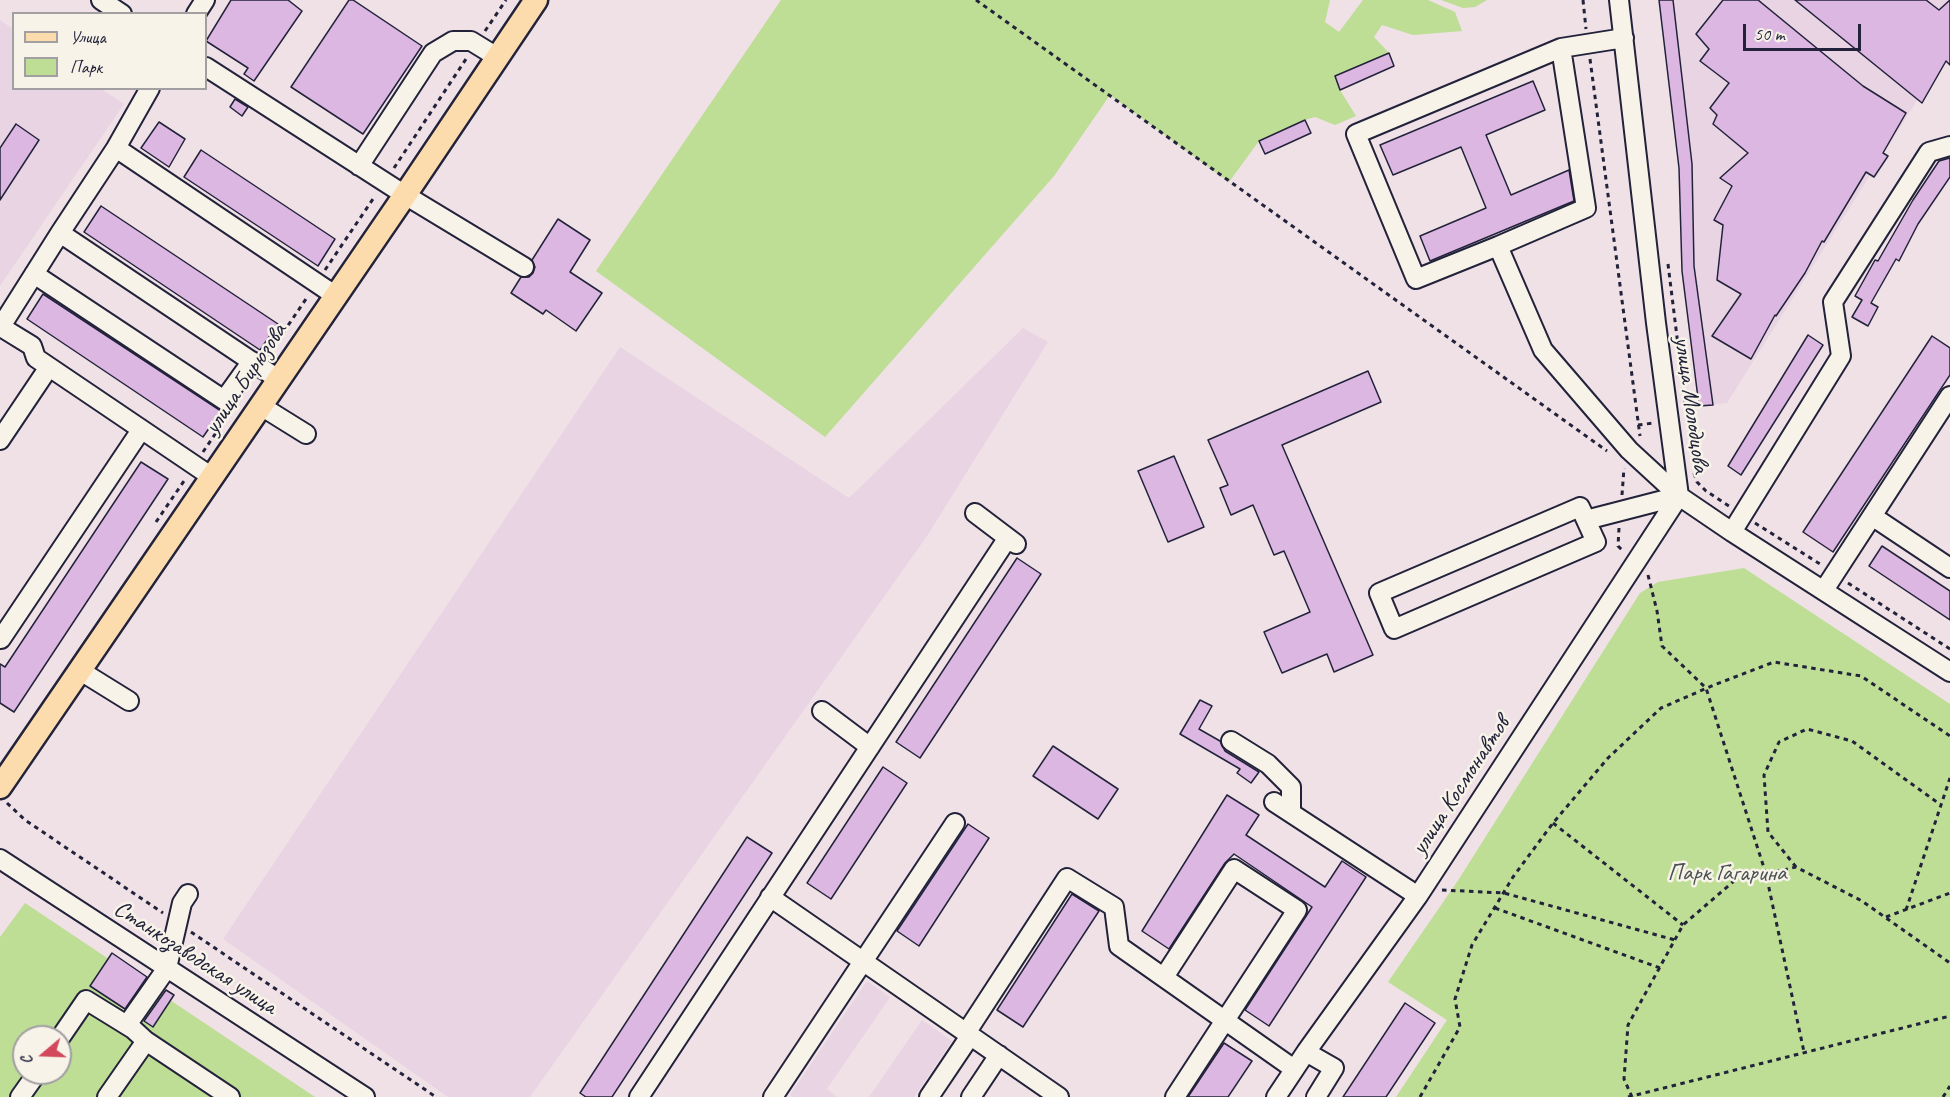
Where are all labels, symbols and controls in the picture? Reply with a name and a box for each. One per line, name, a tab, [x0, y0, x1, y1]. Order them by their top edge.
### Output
legend	[12, 12, 207, 90]
scale bar	[1746, 12, 1864, 50]
text: 50 m	[1754, 23, 1785, 45]
text: Улица	[70, 26, 106, 48]
text: Парк	[70, 56, 102, 78]
street label: улица Бирюзова	[198, 318, 294, 440]
street label: улица Молодцова	[1667, 335, 1715, 475]
street label: улица Космонавтов	[1405, 711, 1517, 861]
park label: Парк Гагарина	[1667, 860, 1787, 888]
street label: Станкозаводская улица	[108, 895, 282, 1021]
north arrow	[12, 1025, 72, 1085]
text: С	[16, 1053, 38, 1067]

